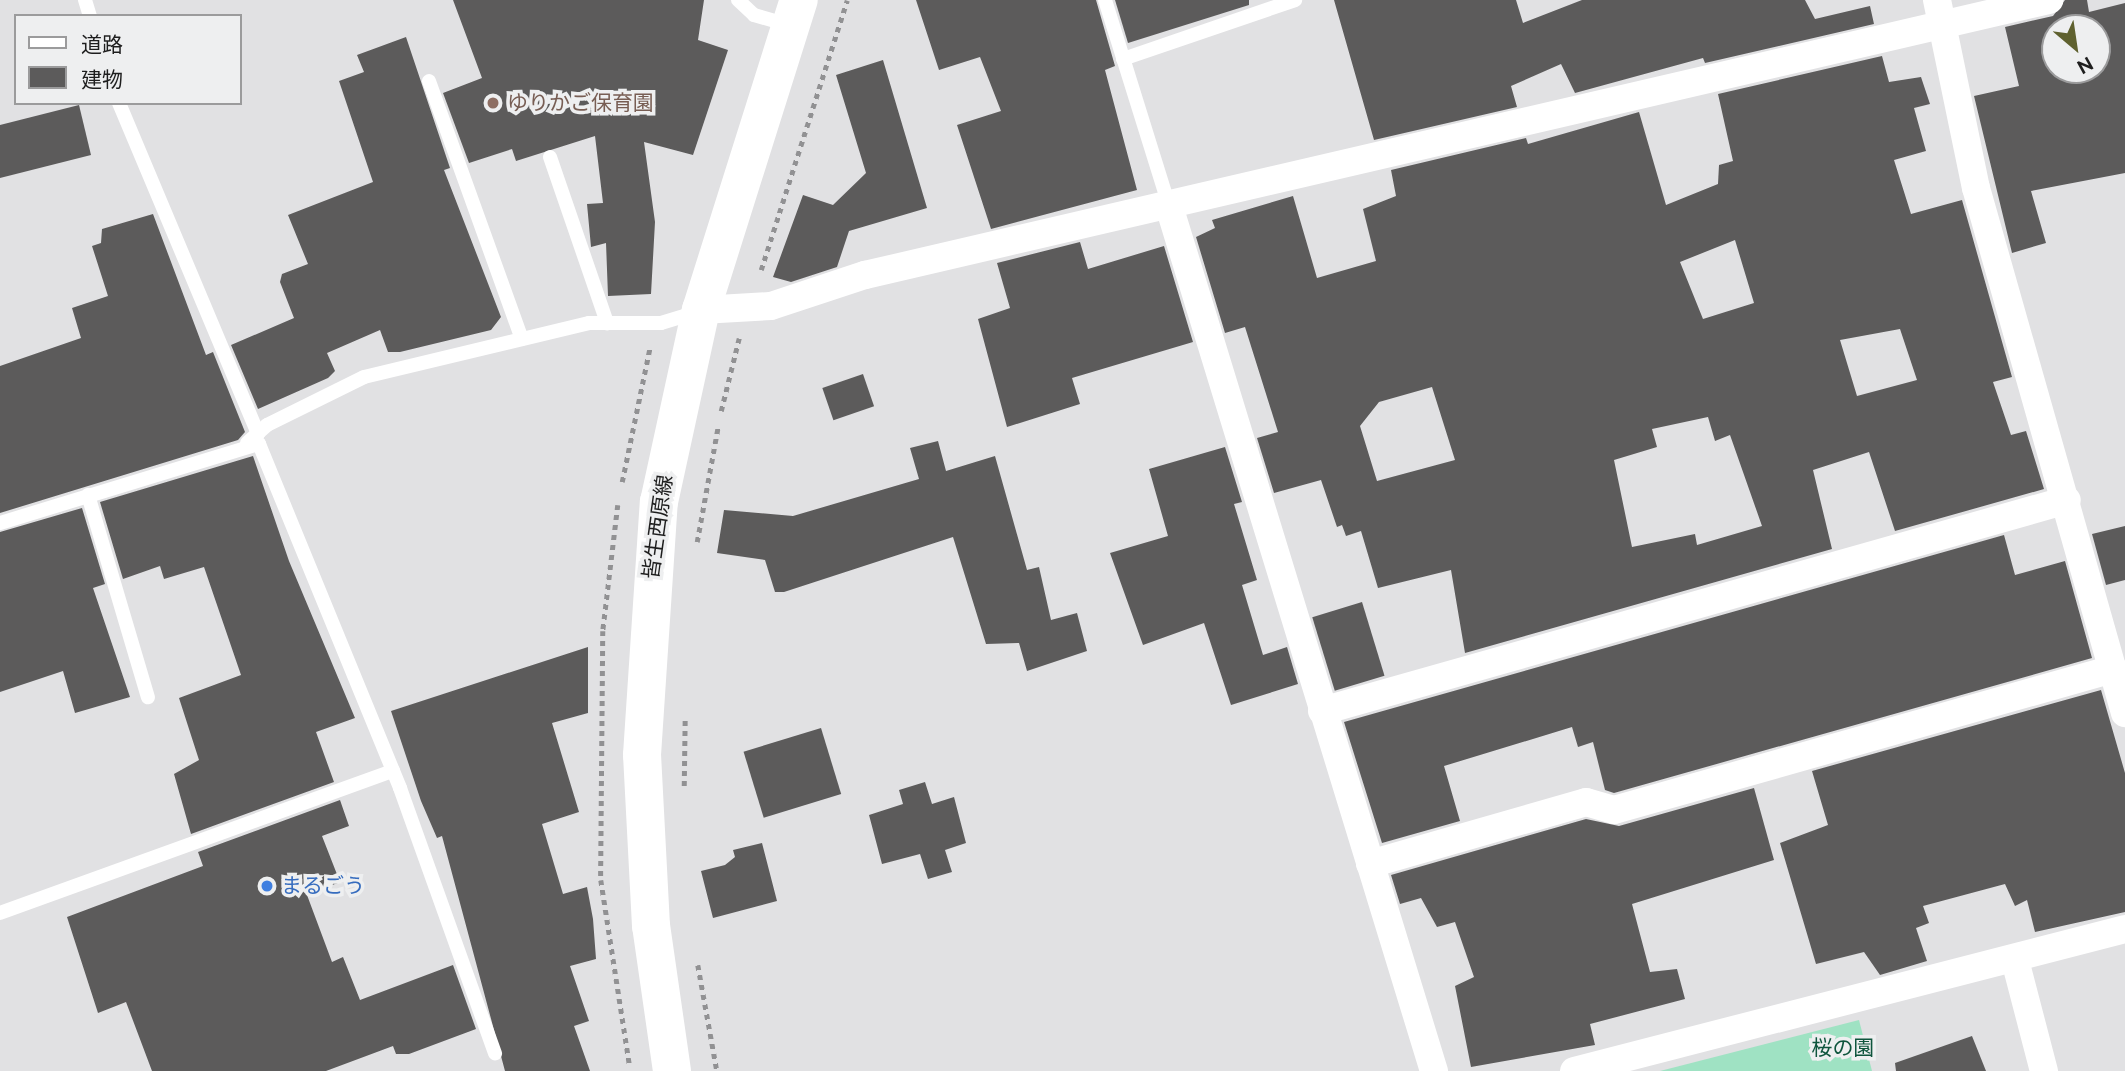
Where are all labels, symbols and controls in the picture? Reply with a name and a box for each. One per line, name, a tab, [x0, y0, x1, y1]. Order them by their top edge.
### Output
legend	[14, 14, 242, 105]
north arrow	[2041, 14, 2111, 84]
text: 道路	[81, 32, 123, 57]
text: N	[2074, 52, 2097, 79]
text: 建物	[81, 67, 123, 92]
place label: ゆりかご保育園	[507, 90, 654, 116]
marker: ゆりかご保育園	[485, 95, 501, 111]
street label: 皆生西原線	[638, 473, 678, 581]
place label: まるごう	[281, 873, 365, 899]
marker: まるごう	[259, 878, 275, 894]
park label: 桜の園	[1812, 1035, 1874, 1061]

